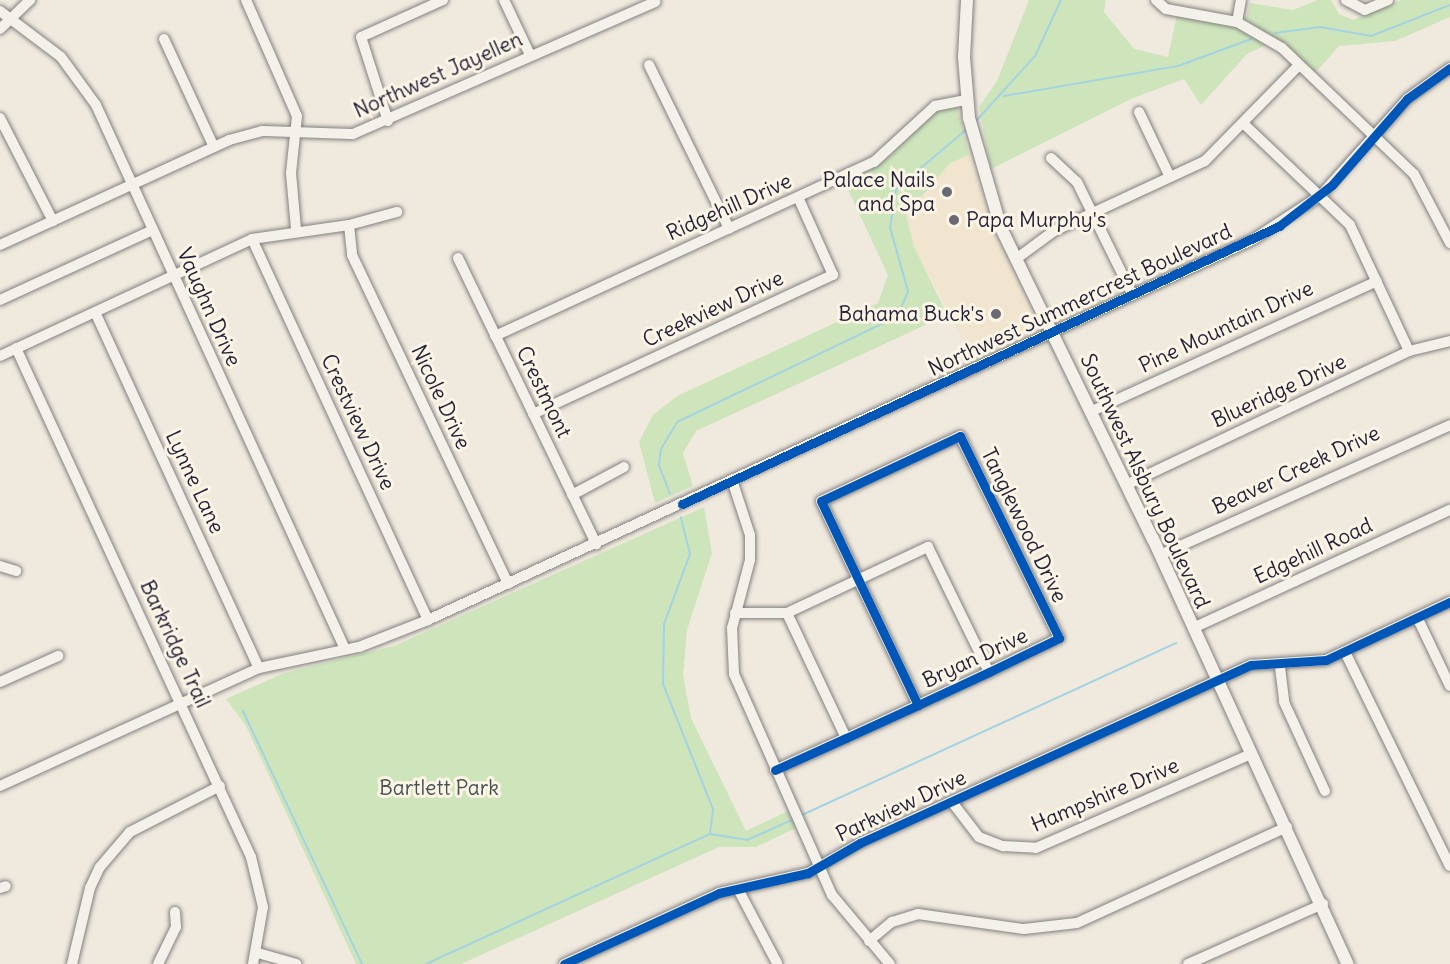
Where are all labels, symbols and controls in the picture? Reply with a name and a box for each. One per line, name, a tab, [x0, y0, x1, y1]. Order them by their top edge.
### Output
street label: Northwest Jayellen	[350, 27, 526, 123]
place label: Palace Nails and Spa	[822, 167, 935, 217]
street label: Ridgehill Drive	[663, 168, 795, 246]
marker: Palace Nails and Spa	[940, 185, 954, 199]
place label: Papa Murphy's	[966, 207, 1106, 233]
marker: Papa Murphy's	[947, 213, 961, 227]
street label: Northwest Summercrest Boulevard	[924, 218, 1236, 382]
street label: Vaughn Drive	[172, 244, 246, 370]
street label: Creekview Drive	[639, 265, 787, 353]
street label: Pine Mountain Drive	[1135, 276, 1317, 378]
place label: Bahama Buck's	[838, 301, 984, 327]
marker: Bahama Buck's	[989, 307, 1003, 321]
street label: Nicole Drive	[406, 341, 476, 453]
street label: Crestmont	[511, 342, 577, 442]
street label: Blueridge Drive	[1208, 349, 1350, 433]
street label: Crestview Drive	[316, 350, 400, 494]
street label: Southwest Alsbury Boulevard	[1075, 350, 1215, 612]
street label: Beaver Creek Drive	[1208, 420, 1384, 520]
street label: Lynne Lane	[160, 427, 230, 537]
street label: Tanglewood Drive	[976, 444, 1072, 606]
street label: Edgehill Road	[1250, 513, 1376, 589]
street label: Barkridge Trail	[134, 576, 216, 712]
street label: Bryan Drive	[918, 623, 1032, 693]
street label: Hampshire Drive	[1027, 753, 1183, 837]
street label: Parkview Drive	[832, 765, 970, 847]
park label: Bartlett Park	[379, 775, 499, 801]

